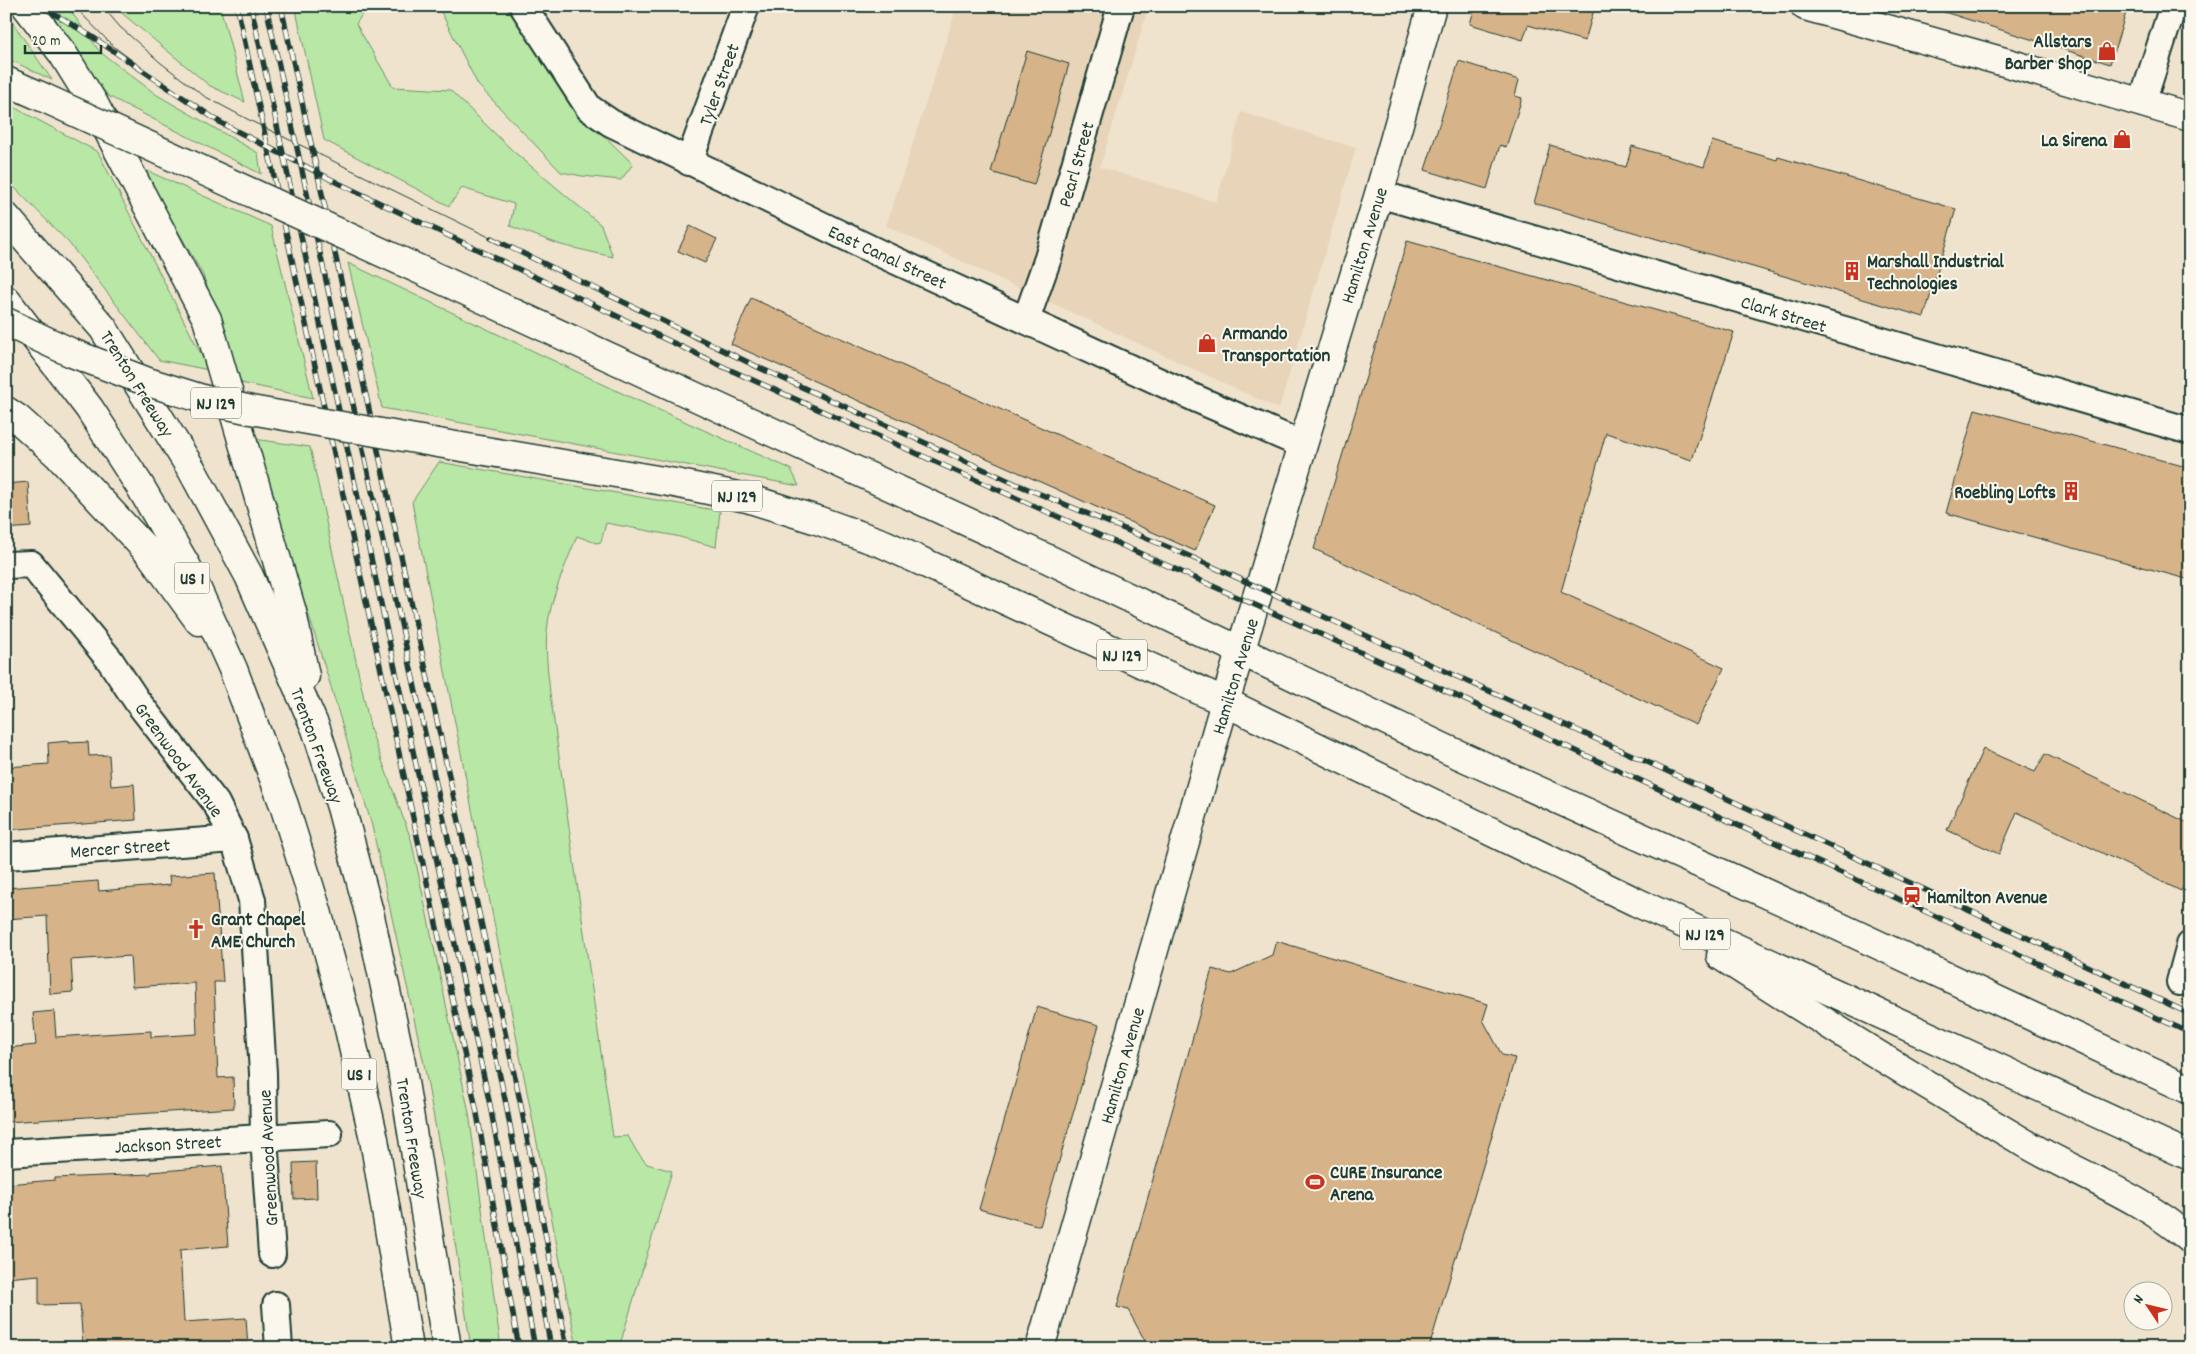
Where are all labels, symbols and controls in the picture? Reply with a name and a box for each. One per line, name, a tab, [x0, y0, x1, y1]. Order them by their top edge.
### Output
scale bar	[25, 22, 101, 54]
place label: Allstars Barber Shop	[2005, 30, 2092, 79]
text: 20 m	[32, 31, 60, 53]
street label: Tyler Street	[694, 40, 749, 130]
shop icon: Allstars Barber Shop	[2096, 40, 2118, 62]
street label: Pearl Street	[1053, 119, 1103, 211]
shop icon: La Sirena	[2111, 128, 2133, 150]
place label: La Sirena	[2041, 129, 2108, 156]
street label: Hamilton Avenue	[1336, 185, 1397, 307]
street label: East Canal Street	[823, 220, 950, 298]
place label: Marshall Industrial Technologies	[1867, 250, 2004, 299]
building icon: Marshall Industrial Technologies	[1841, 260, 1863, 282]
street label: Clark Street	[1737, 291, 1829, 342]
place label: Armando Transportation	[1222, 322, 1330, 371]
street label: Trenton Freeway	[91, 326, 179, 444]
shop icon: Armando Transportation	[1196, 332, 1218, 354]
road number: NJ 129	[191, 388, 241, 418]
building icon: Roebling Lofts	[2060, 480, 2082, 502]
road number: NJ 129	[712, 481, 762, 512]
place label: Roebling Lofts	[1954, 481, 2056, 508]
road number: US 1	[174, 562, 210, 594]
street label: Hamilton Avenue	[1207, 616, 1268, 738]
road number: NJ 129	[1097, 640, 1147, 670]
street label: Trenton Freeway	[281, 685, 348, 808]
street label: Greenwood Avenue	[126, 698, 228, 824]
street label: Mercer Street	[69, 834, 171, 867]
station icon: Hamilton Avenue	[1901, 885, 1923, 907]
place label: Hamilton Avenue	[1927, 886, 2047, 913]
place label: Grant Chapel AME Church	[211, 908, 306, 957]
church icon: Grant Chapel AME Church	[185, 918, 207, 940]
road number: NJ 129	[1680, 919, 1730, 950]
street label: Hamilton Avenue	[1095, 1004, 1154, 1127]
road number: US 1	[342, 1058, 376, 1090]
street label: Trenton Freeway	[387, 1076, 432, 1201]
street label: Greenwood Avenue	[253, 1089, 288, 1227]
street label: Jackson Street	[114, 1130, 222, 1163]
place label: CURE Insurance Arena	[1330, 1161, 1442, 1210]
sports icon: CURE Insurance Arena	[1304, 1171, 1326, 1193]
north arrow	[2124, 1282, 2174, 1332]
text: N	[2129, 1291, 2149, 1308]

